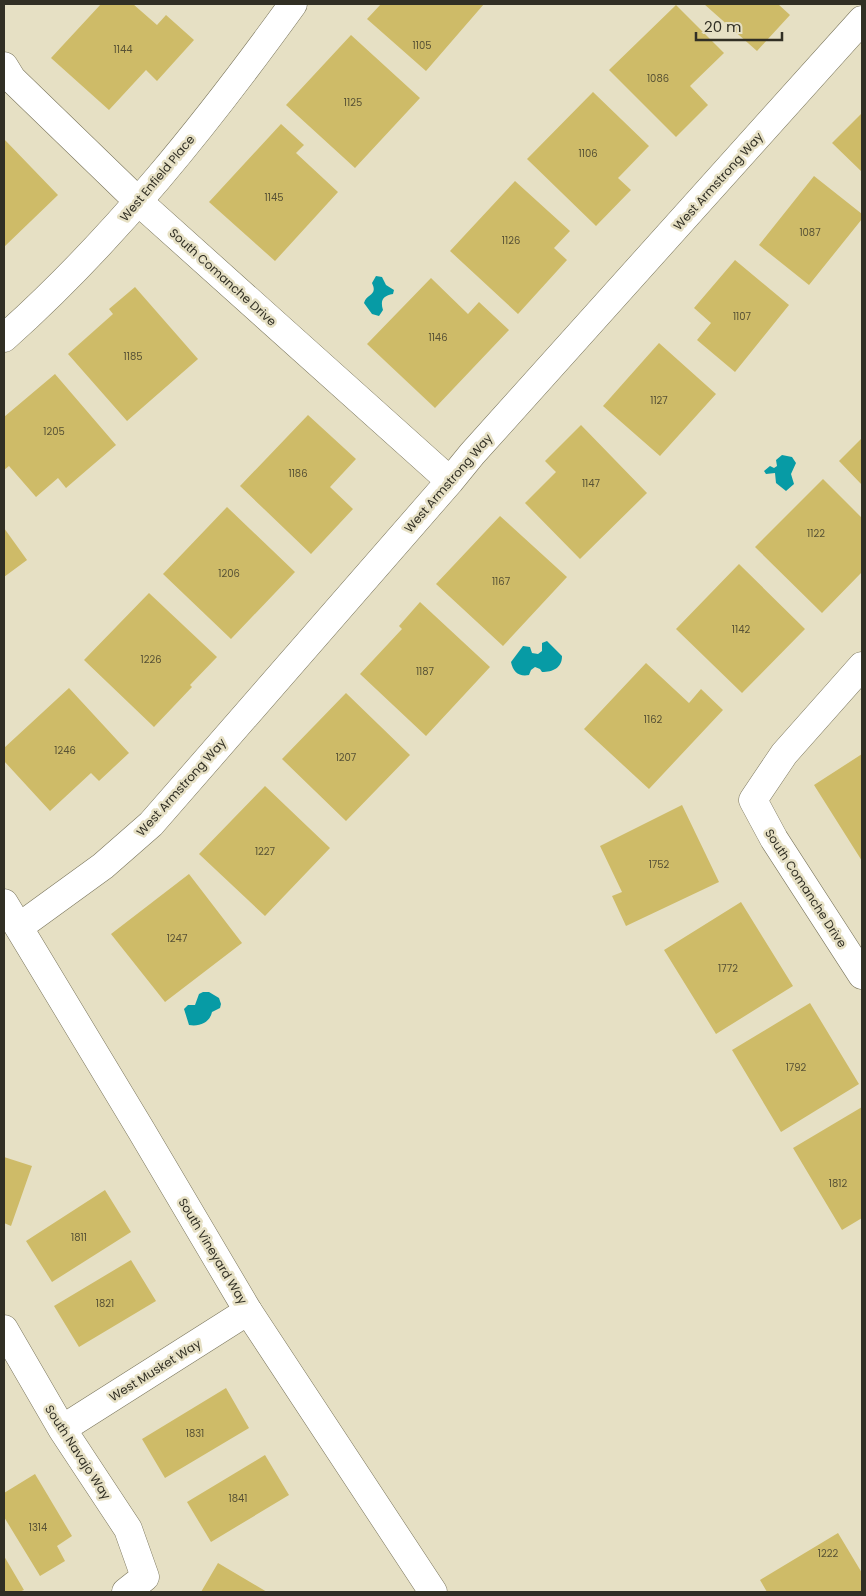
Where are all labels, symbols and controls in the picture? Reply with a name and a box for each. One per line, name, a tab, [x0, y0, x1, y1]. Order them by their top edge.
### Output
scale bar	[696, 10, 782, 42]
text: 20 m	[704, 16, 742, 37]
house number: 1105	[413, 38, 431, 53]
house number: 1144	[114, 42, 132, 57]
house number: 1086	[647, 71, 669, 86]
house number: 1125	[344, 95, 362, 110]
street label: West Armstrong Way	[669, 128, 767, 234]
street label: West Enfield Place	[116, 131, 198, 225]
house number: 1106	[578, 146, 598, 161]
house number: 1145	[265, 190, 283, 205]
street label: South Comanche Drive	[166, 224, 280, 330]
house number: 1087	[799, 225, 821, 240]
house number: 1126	[502, 233, 520, 248]
house number: 1107	[733, 309, 752, 324]
house number: 1146	[428, 330, 448, 345]
house number: 1185	[124, 349, 143, 364]
house number: 1127	[650, 393, 668, 408]
house number: 1205	[43, 424, 65, 439]
street label: West Armstrong Way	[400, 430, 496, 536]
house number: 1186	[288, 466, 308, 481]
house number: 1147	[582, 476, 601, 491]
house number: 1122	[807, 526, 825, 541]
house number: 1206	[218, 566, 240, 581]
house number: 1167	[492, 574, 511, 589]
house number: 1142	[732, 622, 750, 637]
house number: 1226	[140, 652, 162, 667]
house number: 1187	[416, 664, 435, 679]
house number: 1162	[644, 712, 663, 727]
street label: West Armstrong Way	[132, 734, 230, 840]
house number: 1246	[54, 743, 76, 758]
house number: 1207	[336, 750, 357, 765]
street label: South Comanche Drive	[761, 825, 851, 951]
house number: 1227	[255, 844, 276, 859]
house number: 1752	[649, 857, 670, 872]
house number: 1247	[167, 931, 188, 946]
house number: 1772	[718, 961, 738, 976]
house number: 1792	[786, 1060, 807, 1075]
house number: 1812	[829, 1176, 847, 1191]
street label: South Vineyard Way	[175, 1195, 252, 1307]
house number: 1811	[71, 1230, 87, 1245]
house number: 1821	[96, 1296, 114, 1311]
street label: West Musket Way	[106, 1335, 204, 1405]
street label: South Navajo Way	[41, 1401, 115, 1503]
house number: 1831	[186, 1426, 204, 1441]
house number: 1841	[229, 1491, 248, 1506]
house number: 1314	[29, 1520, 47, 1535]
house number: 1222	[818, 1546, 838, 1561]

